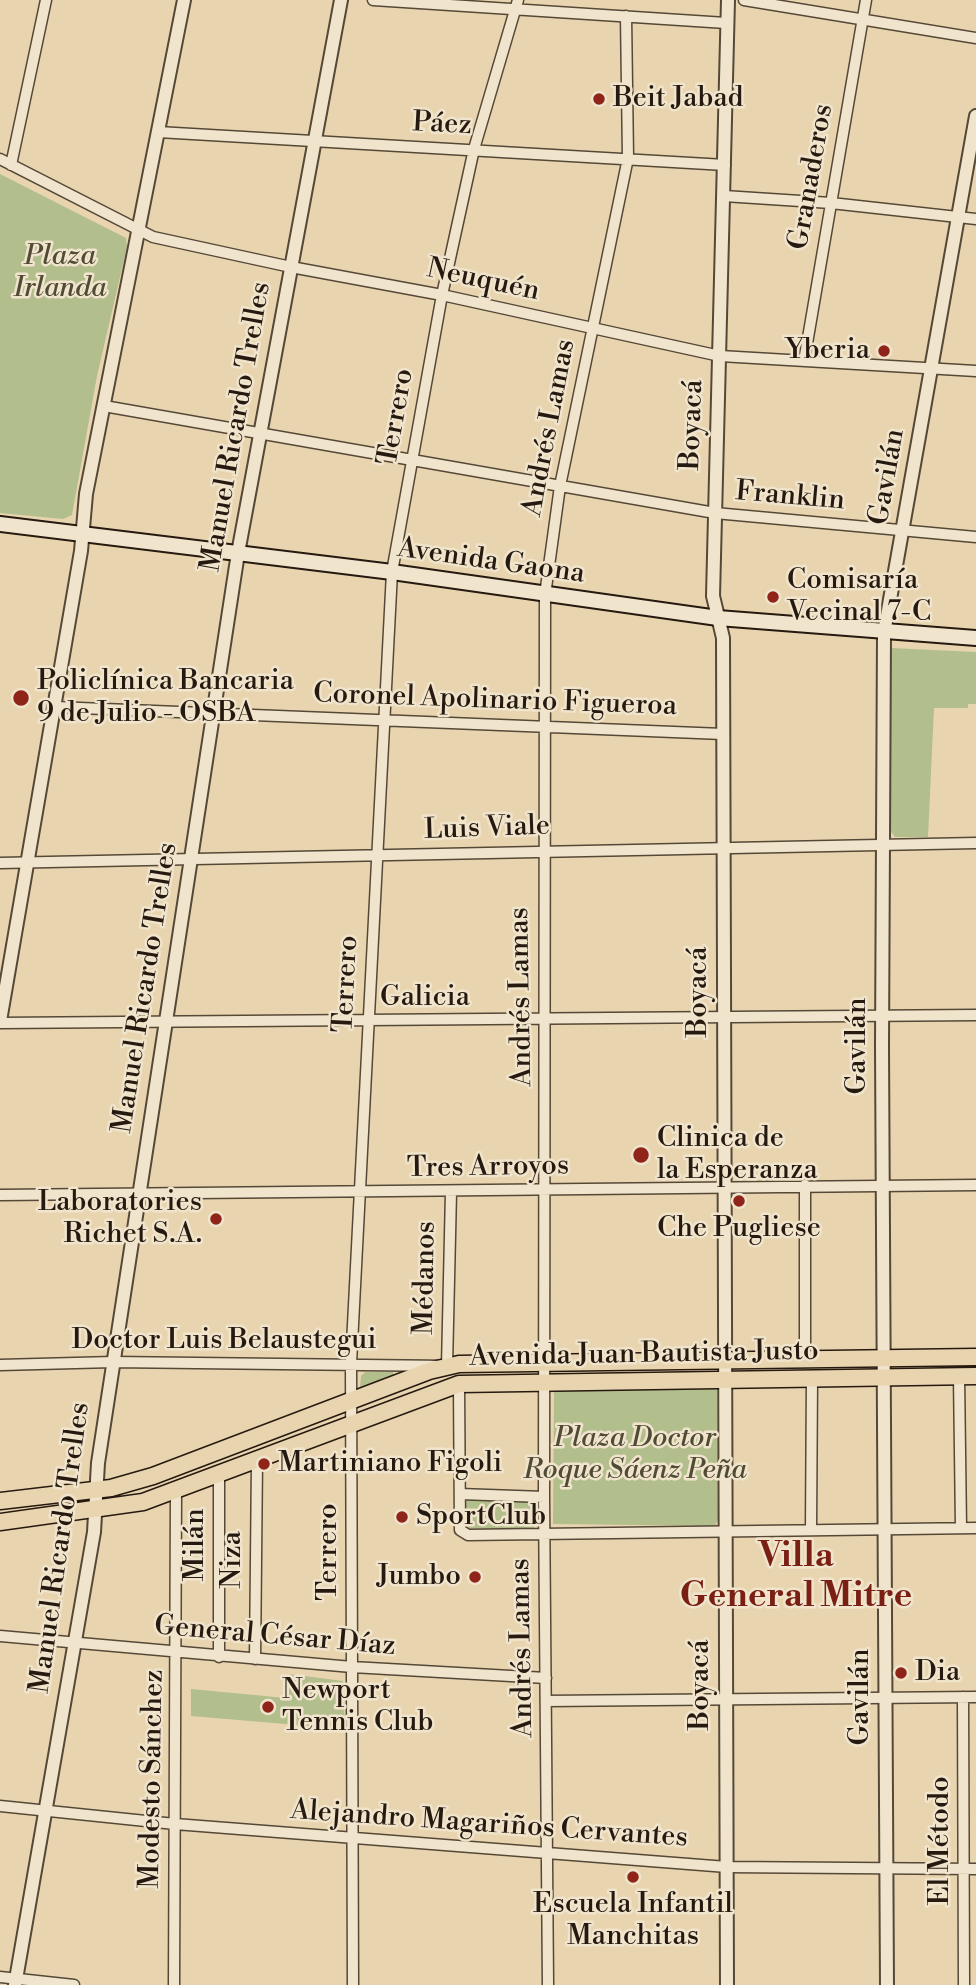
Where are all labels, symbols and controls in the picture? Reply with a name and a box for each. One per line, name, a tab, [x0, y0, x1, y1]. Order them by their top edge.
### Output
place label: Beit Jabad	[613, 82, 743, 116]
marker: Beit Jabad	[591, 91, 607, 107]
street label: Granaderos	[783, 101, 841, 253]
street label: Páez	[411, 107, 473, 143]
park label: Plaza Irlanda	[14, 240, 106, 306]
street label: Neuquén	[423, 253, 543, 309]
street label: Manuel Ricardo Trelles	[195, 280, 279, 574]
place label: Yberia	[785, 334, 870, 368]
street label: Andrés Lamas	[516, 337, 584, 519]
marker: Yberia	[876, 343, 892, 359]
street label: Terrero	[372, 366, 422, 468]
street label: Boyacá	[675, 379, 711, 471]
street label: Gavilán	[863, 426, 913, 528]
street label: Franklin	[734, 475, 846, 519]
street label: Avenida Gaona	[395, 532, 587, 592]
place label: Comisaría Vecinal 7-C	[787, 564, 931, 630]
marker: Comisaría Vecinal 7-C	[765, 589, 781, 605]
place label: Policlínica Bancaria 9 de Julio - OSBA	[37, 665, 294, 731]
street label: Coronel Apolinario Figueroa	[313, 678, 677, 724]
marker: Policlínica Bancaria 9 de Julio - OSBA	[11, 688, 31, 708]
street label: Luis Viale	[423, 810, 551, 848]
street label: Manuel Ricardo Trelles	[106, 840, 186, 1136]
street label: Andrés Lamas	[504, 907, 540, 1087]
street label: Terrero	[328, 934, 366, 1034]
street label: Boyacá	[682, 947, 716, 1037]
street label: Galicia	[380, 981, 470, 1015]
street label: Gavilán	[841, 998, 875, 1094]
place label: Clinica de la Esperanza	[657, 1122, 818, 1188]
marker: Clinica de la Esperanza	[631, 1145, 651, 1165]
street label: Tres Arroyos	[407, 1150, 569, 1186]
place label: Laboratories Richet S.A.	[38, 1186, 202, 1252]
marker: Che Pugliese	[731, 1193, 747, 1209]
marker: Laboratories Richet S.A.	[208, 1211, 224, 1227]
place label: Che Pugliese	[657, 1212, 821, 1246]
street label: Médanos	[408, 1221, 444, 1335]
street label: Doctor Luis Belaustegui	[72, 1324, 376, 1358]
street label: Avenida Juan Bautista Justo	[469, 1335, 819, 1375]
street label: Manuel Ricardo Trelles	[24, 1400, 98, 1696]
park label: Plaza Doctor Roque Sáenz Peña	[523, 1422, 747, 1488]
place label: Martiniano Figoli	[278, 1447, 502, 1481]
marker: Martiniano Figoli	[256, 1456, 272, 1472]
place label: SportClub	[416, 1500, 546, 1534]
street label: Terrero	[312, 1503, 346, 1601]
street label: Milán	[179, 1508, 213, 1582]
marker: SportClub	[394, 1509, 410, 1525]
street label: Niza	[216, 1531, 250, 1589]
district label: Villa General Mitre	[680, 1537, 912, 1619]
street label: Andrés Lamas	[505, 1558, 541, 1738]
place label: Jumbo	[377, 1560, 461, 1594]
marker: Jumbo	[467, 1569, 483, 1585]
street label: General César Díaz	[153, 1610, 397, 1664]
street label: Boyacá	[684, 1640, 718, 1730]
street label: Gavilán	[844, 1649, 878, 1745]
place label: Dia	[915, 1656, 960, 1690]
marker: Dia	[893, 1665, 909, 1681]
street label: Modesto Sánchez	[134, 1669, 172, 1889]
place label: Newport Tennis Club	[282, 1674, 433, 1740]
marker: Newport Tennis Club	[260, 1699, 276, 1715]
street label: El Método	[924, 1776, 958, 1906]
street label: Alejandro Magariños Cervantes	[289, 1794, 689, 1856]
marker: Escuela Infantil Manchitas	[625, 1869, 641, 1885]
place label: Escuela Infantil Manchitas	[533, 1888, 733, 1954]

